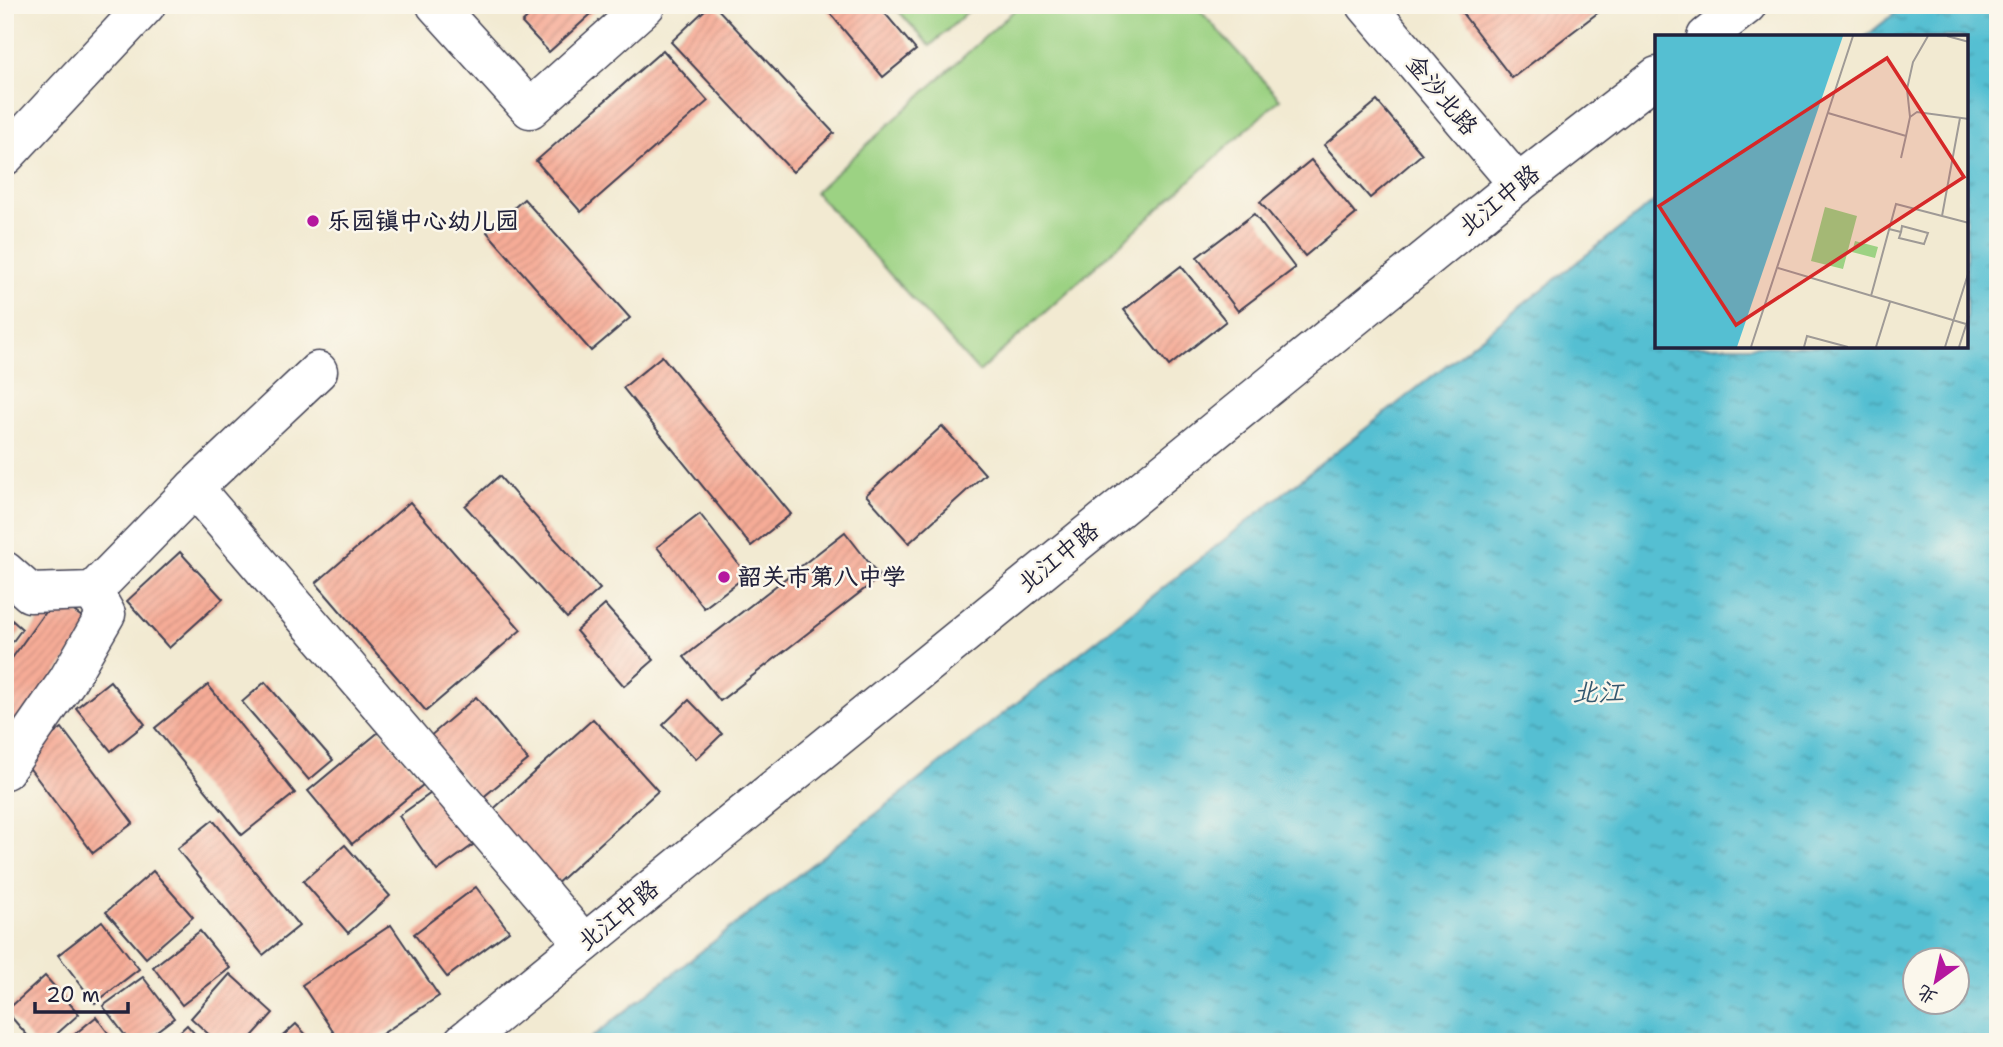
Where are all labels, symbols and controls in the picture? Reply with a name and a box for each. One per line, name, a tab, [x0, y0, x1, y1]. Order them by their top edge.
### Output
inset map	[1655, 35, 1968, 348]
street label: 金沙北路	[1399, 48, 1485, 142]
street label: 北江中路	[1452, 157, 1546, 243]
place label: 乐园镇中心幼儿园	[327, 205, 519, 237]
marker: 乐园镇中心幼儿园	[305, 213, 321, 229]
street label: 北江中路	[1011, 514, 1105, 600]
place label: 韶关市第八中学	[738, 561, 906, 593]
marker: 韶关市第八中学	[716, 569, 732, 585]
water label: 北江	[1572, 674, 1625, 709]
street label: 北江中路	[571, 872, 665, 958]
north arrow	[1902, 946, 1972, 1016]
scale bar	[35, 970, 128, 1014]
text: 北	[1912, 979, 1942, 1010]
text: 20 m	[46, 981, 100, 1009]

